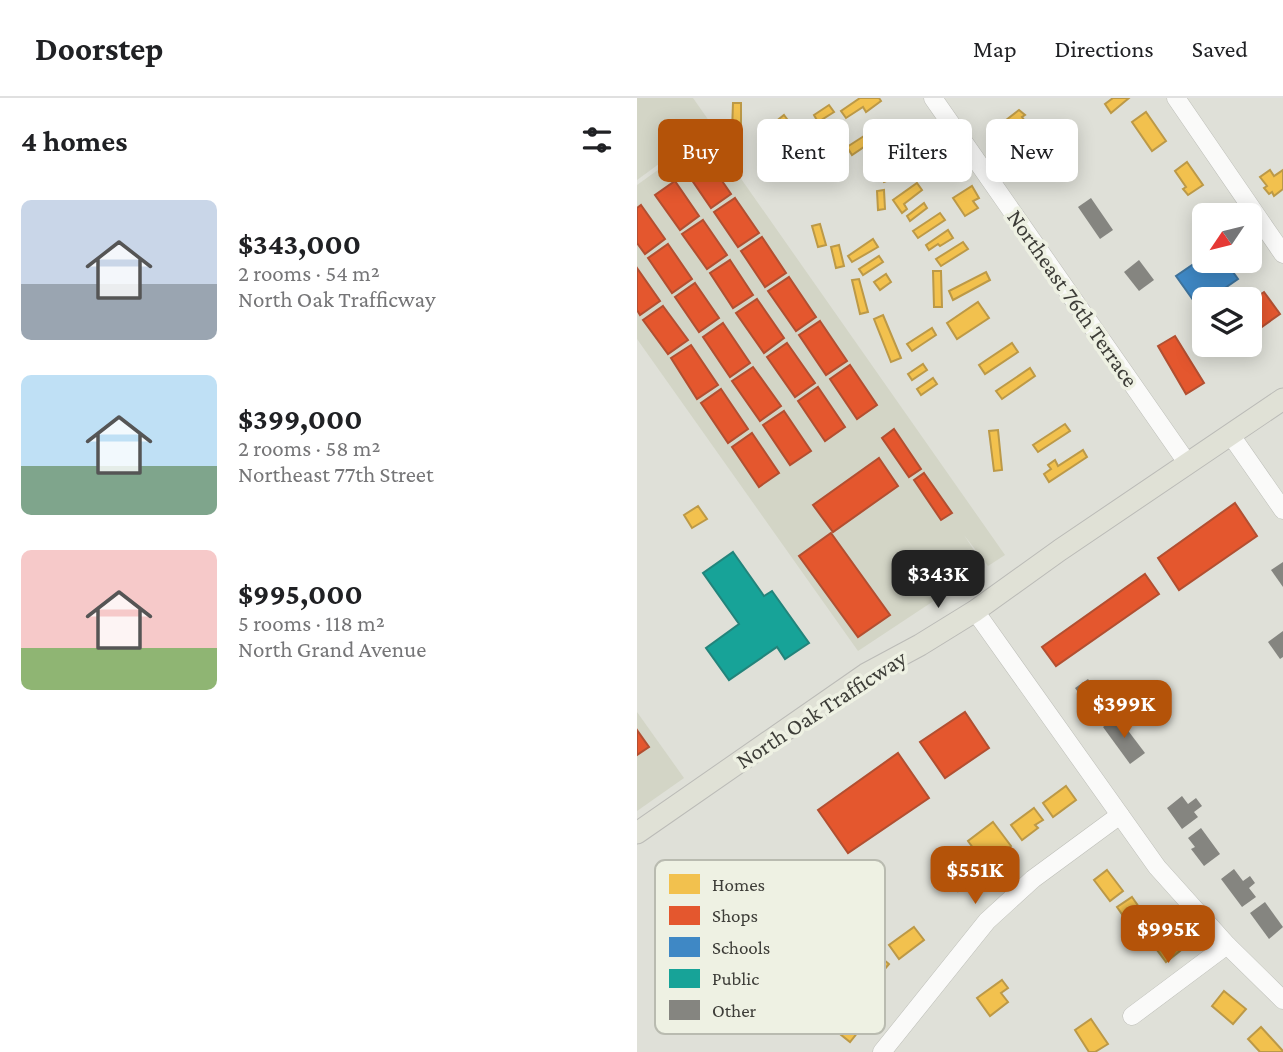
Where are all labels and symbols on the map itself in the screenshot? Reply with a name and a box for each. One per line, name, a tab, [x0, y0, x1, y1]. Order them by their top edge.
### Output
north arrow	[1192, 203, 1262, 273]
street label: Northeast 76th Terrace	[1002, 204, 1144, 392]
pin: $343K	[889, 550, 987, 610]
street label: North Oak Trafficway	[731, 644, 911, 774]
pin: $399K	[1075, 680, 1173, 740]
pin: $551K	[926, 846, 1024, 906]
legend	[655, 860, 885, 1034]
text: Homes	[712, 874, 765, 895]
text: Shops	[712, 905, 758, 926]
pin: $995K	[1119, 906, 1217, 965]
text: Schools	[712, 937, 770, 958]
text: Public	[712, 968, 759, 989]
text: Other	[712, 1000, 757, 1021]

